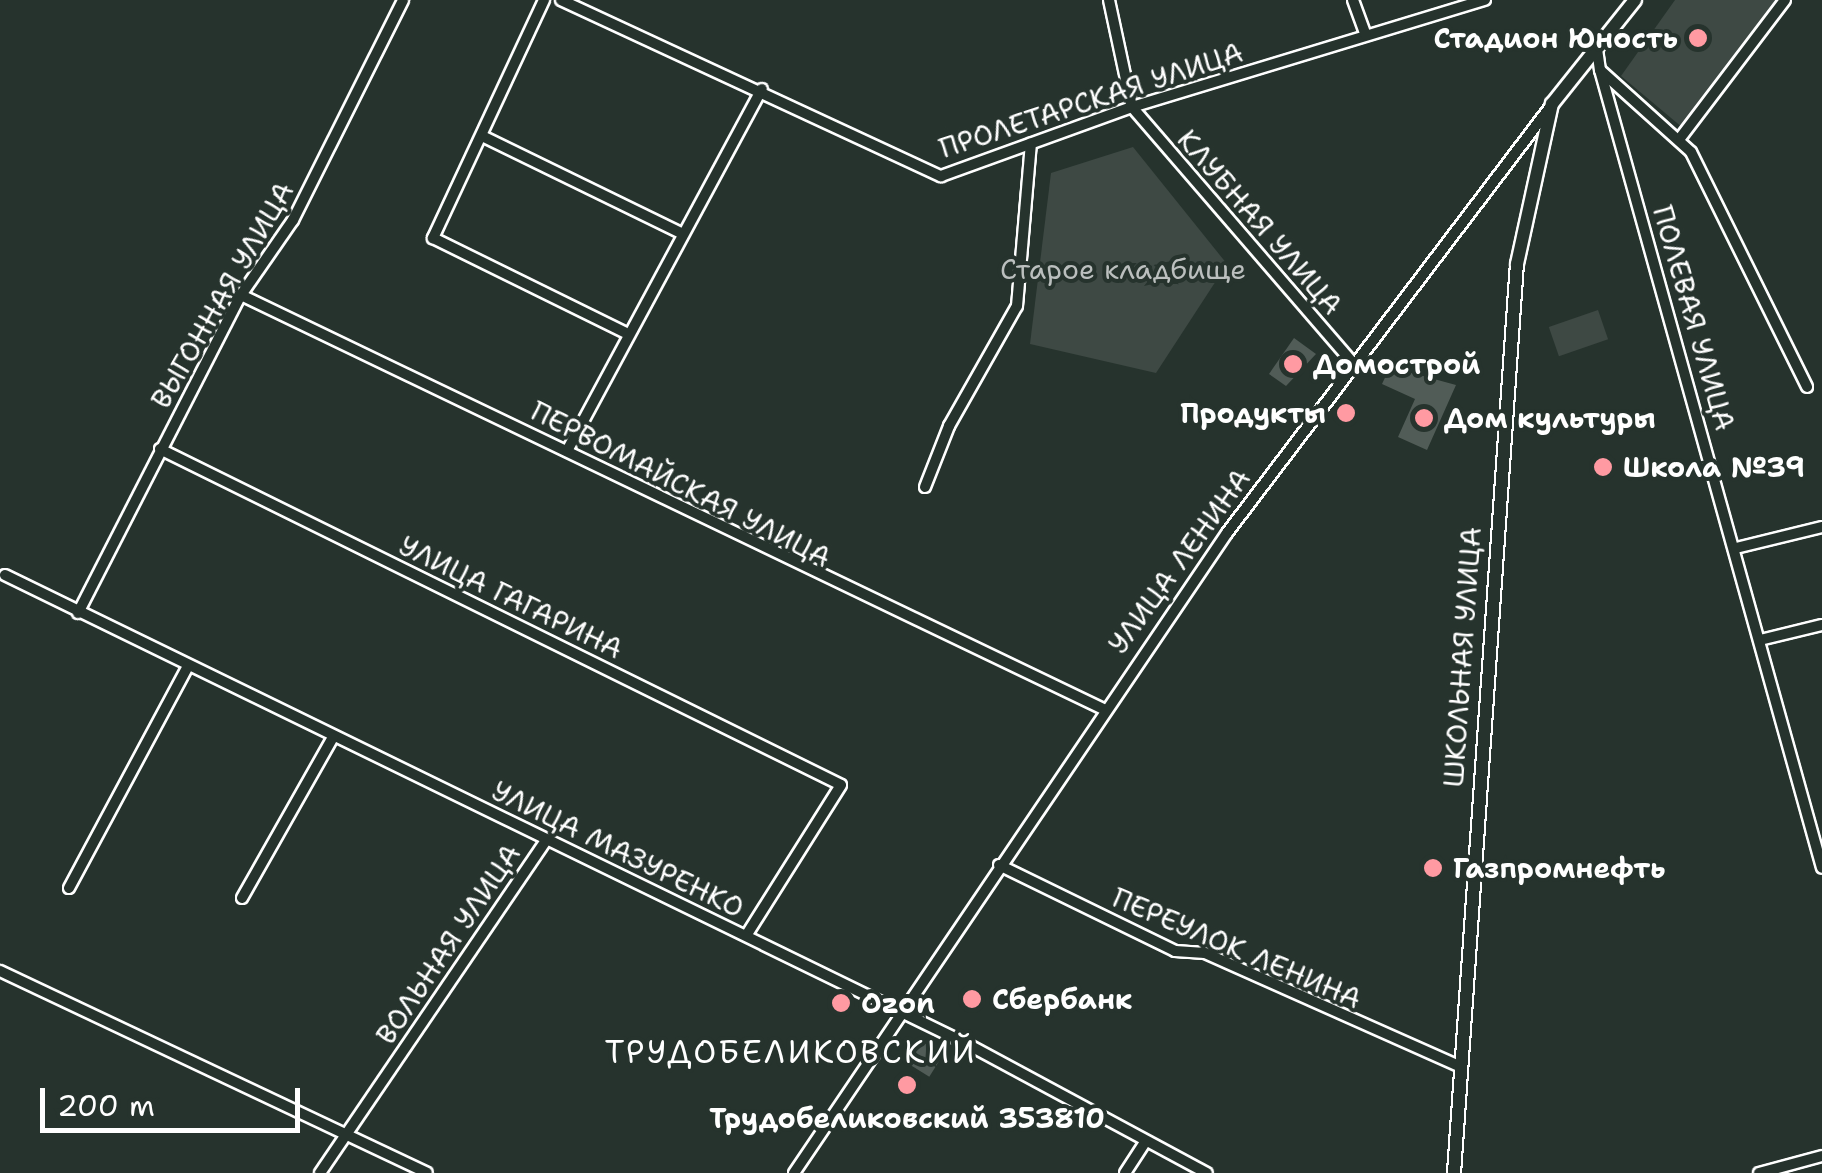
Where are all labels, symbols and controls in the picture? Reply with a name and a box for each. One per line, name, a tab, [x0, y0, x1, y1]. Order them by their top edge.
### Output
place label: Стадион Юность	[1433, 21, 1678, 55]
marker: Стадион Юность	[1687, 27, 1709, 49]
street label: ПРОЛЕТАРСКАЯ УЛИЦА	[935, 35, 1247, 165]
street label: КЛУБНАЯ УЛИЦА	[1170, 123, 1350, 321]
street label: ВЫГОННАЯ УЛИЦА	[144, 176, 300, 414]
street label: ПОЛЕВАЯ УЛИЦА	[1646, 202, 1742, 434]
park label: Старое кладбище	[1000, 252, 1246, 286]
place label: Домострой	[1313, 347, 1480, 381]
marker: Домострой	[1282, 353, 1304, 375]
street label: ПЕРВОМАЙСКАЯ УЛИЦА	[525, 394, 837, 574]
place label: Продукты	[1180, 396, 1326, 430]
place label: Дом культуры	[1444, 401, 1656, 435]
marker: Продукты	[1335, 402, 1357, 424]
marker: Дом культуры	[1413, 407, 1435, 429]
place label: Школа №39	[1623, 450, 1805, 484]
marker: Школа №39	[1592, 456, 1614, 478]
street label: УЛИЦА ЛЕНИНА	[1101, 462, 1257, 660]
street label: ШКОЛЬНАЯ УЛИЦА	[1436, 526, 1488, 788]
street label: УЛИЦА ГАГАРИНА	[394, 528, 628, 666]
street label: УЛИЦА МАЗУРЕНКО	[487, 773, 749, 925]
street label: ВОЛЬНАЯ УЛИЦА	[369, 838, 527, 1050]
place label: Газпромнефть	[1453, 851, 1665, 885]
marker: Газпромнефть	[1422, 857, 1444, 879]
street label: ПЕРЕУЛОК ЛЕНИНА	[1107, 880, 1367, 1016]
place label: Сбербанк	[992, 982, 1132, 1016]
place label: Ozon	[861, 986, 935, 1020]
marker: Сбербанк	[961, 988, 983, 1010]
marker: Ozon	[830, 992, 852, 1014]
district label: ТРУДОБЕЛИКОВСКИЙ	[605, 1033, 977, 1071]
scale bar	[45, 1068, 305, 1130]
marker: Трудобеликовский 353810	[896, 1074, 918, 1096]
text: 200 m	[57, 1085, 155, 1126]
place label: Трудобеликовский 353810	[709, 1101, 1105, 1135]

